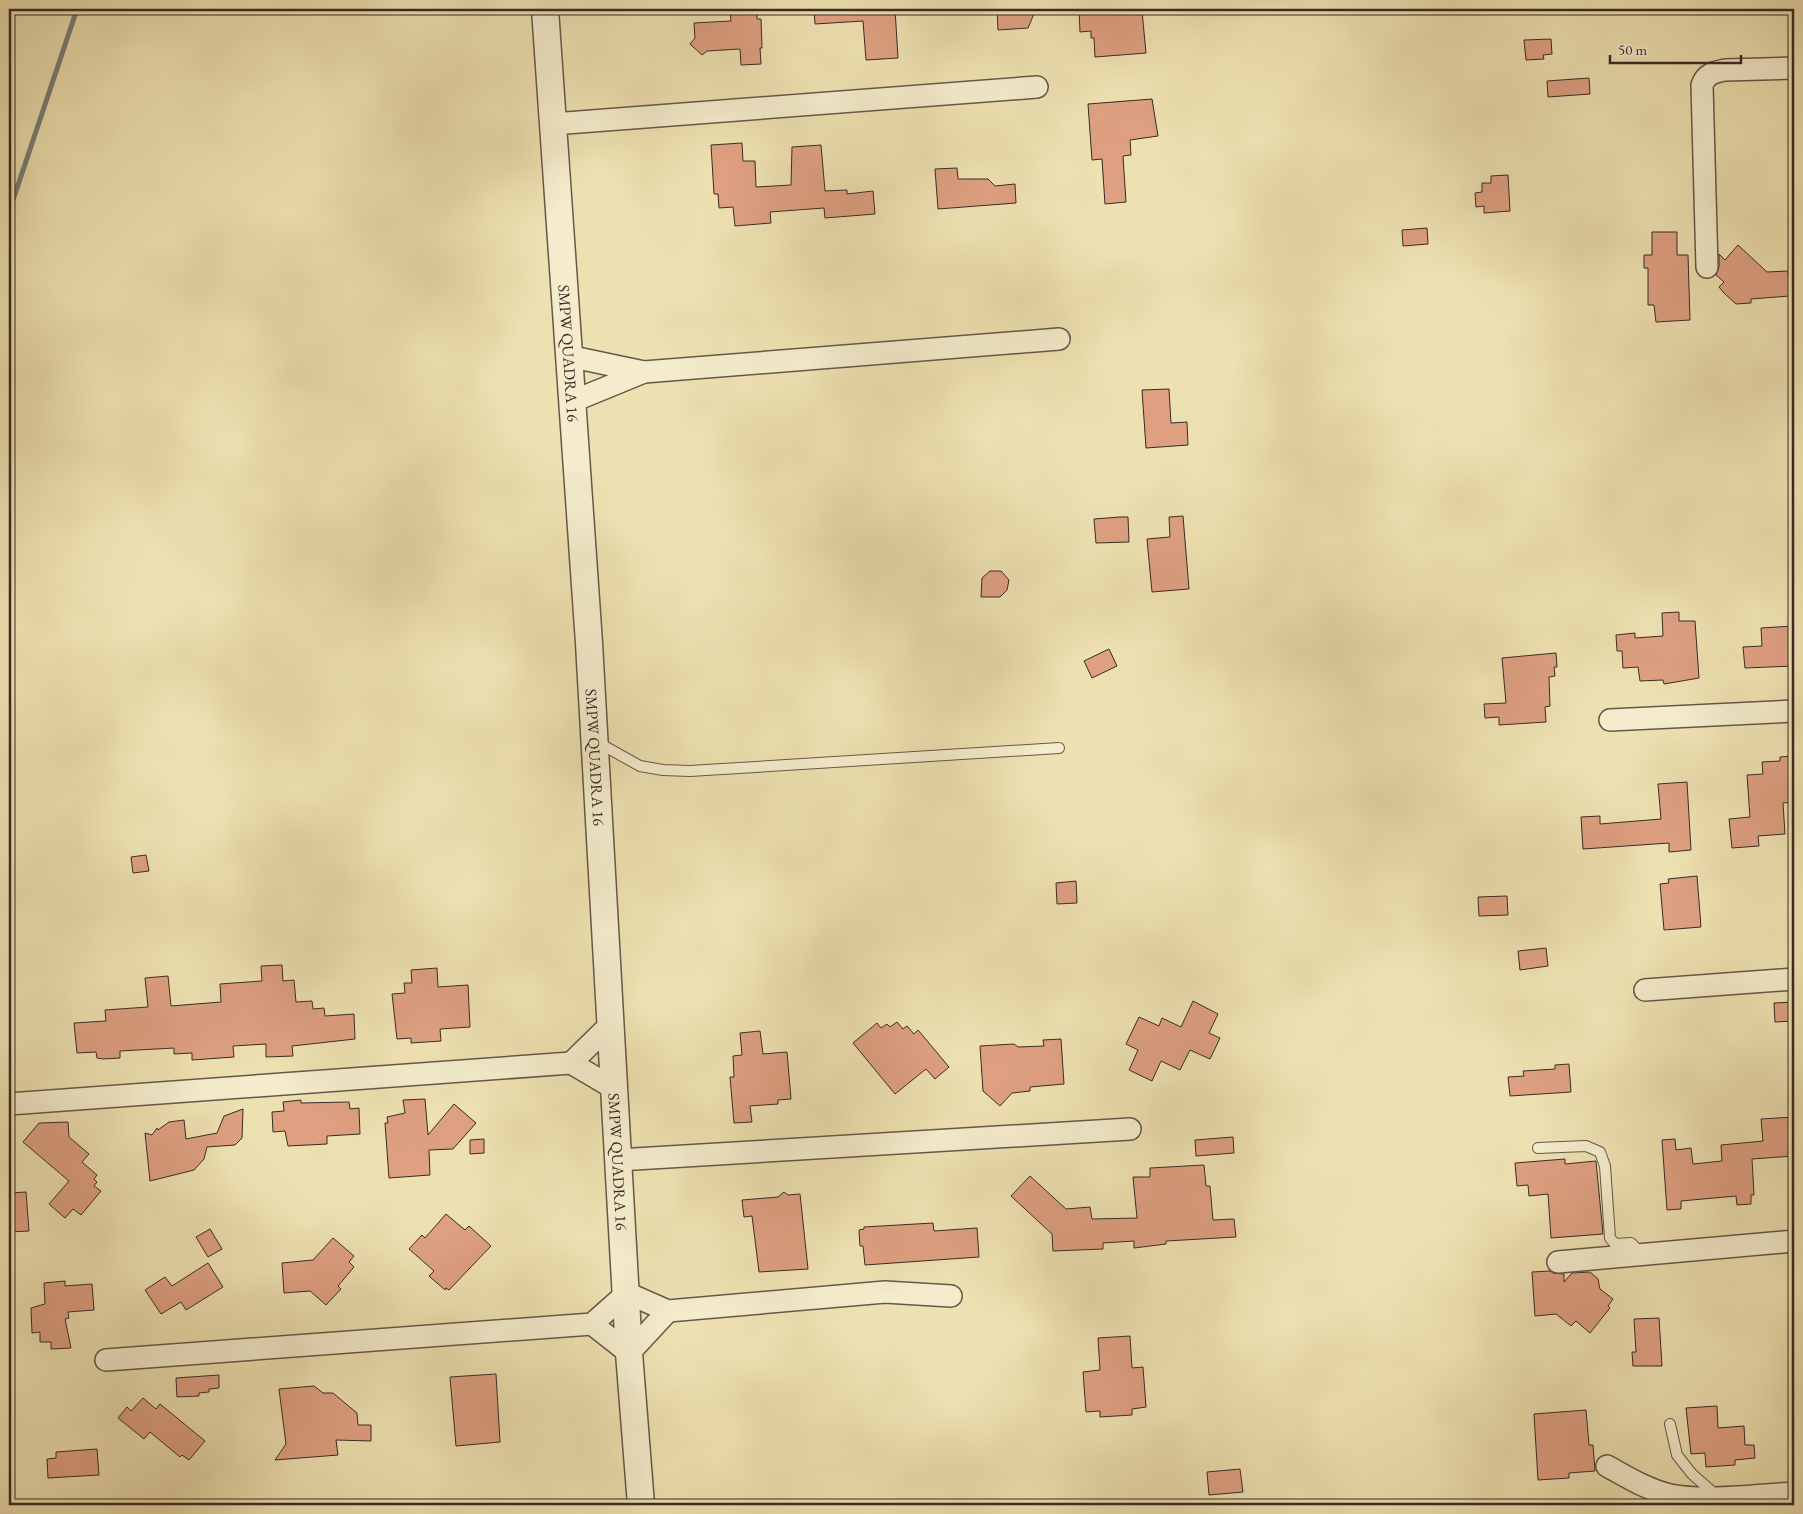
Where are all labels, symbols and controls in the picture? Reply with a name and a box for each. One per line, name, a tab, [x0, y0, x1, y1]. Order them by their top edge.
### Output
scale bar	[1610, 32, 1742, 64]
text: 50 m	[1618, 40, 1647, 59]
street label: SMPW QUADRA 16	[554, 284, 584, 423]
street label: SMPW QUADRA 16	[581, 688, 610, 827]
street label: SMPW QUADRA 16	[604, 1092, 633, 1231]

